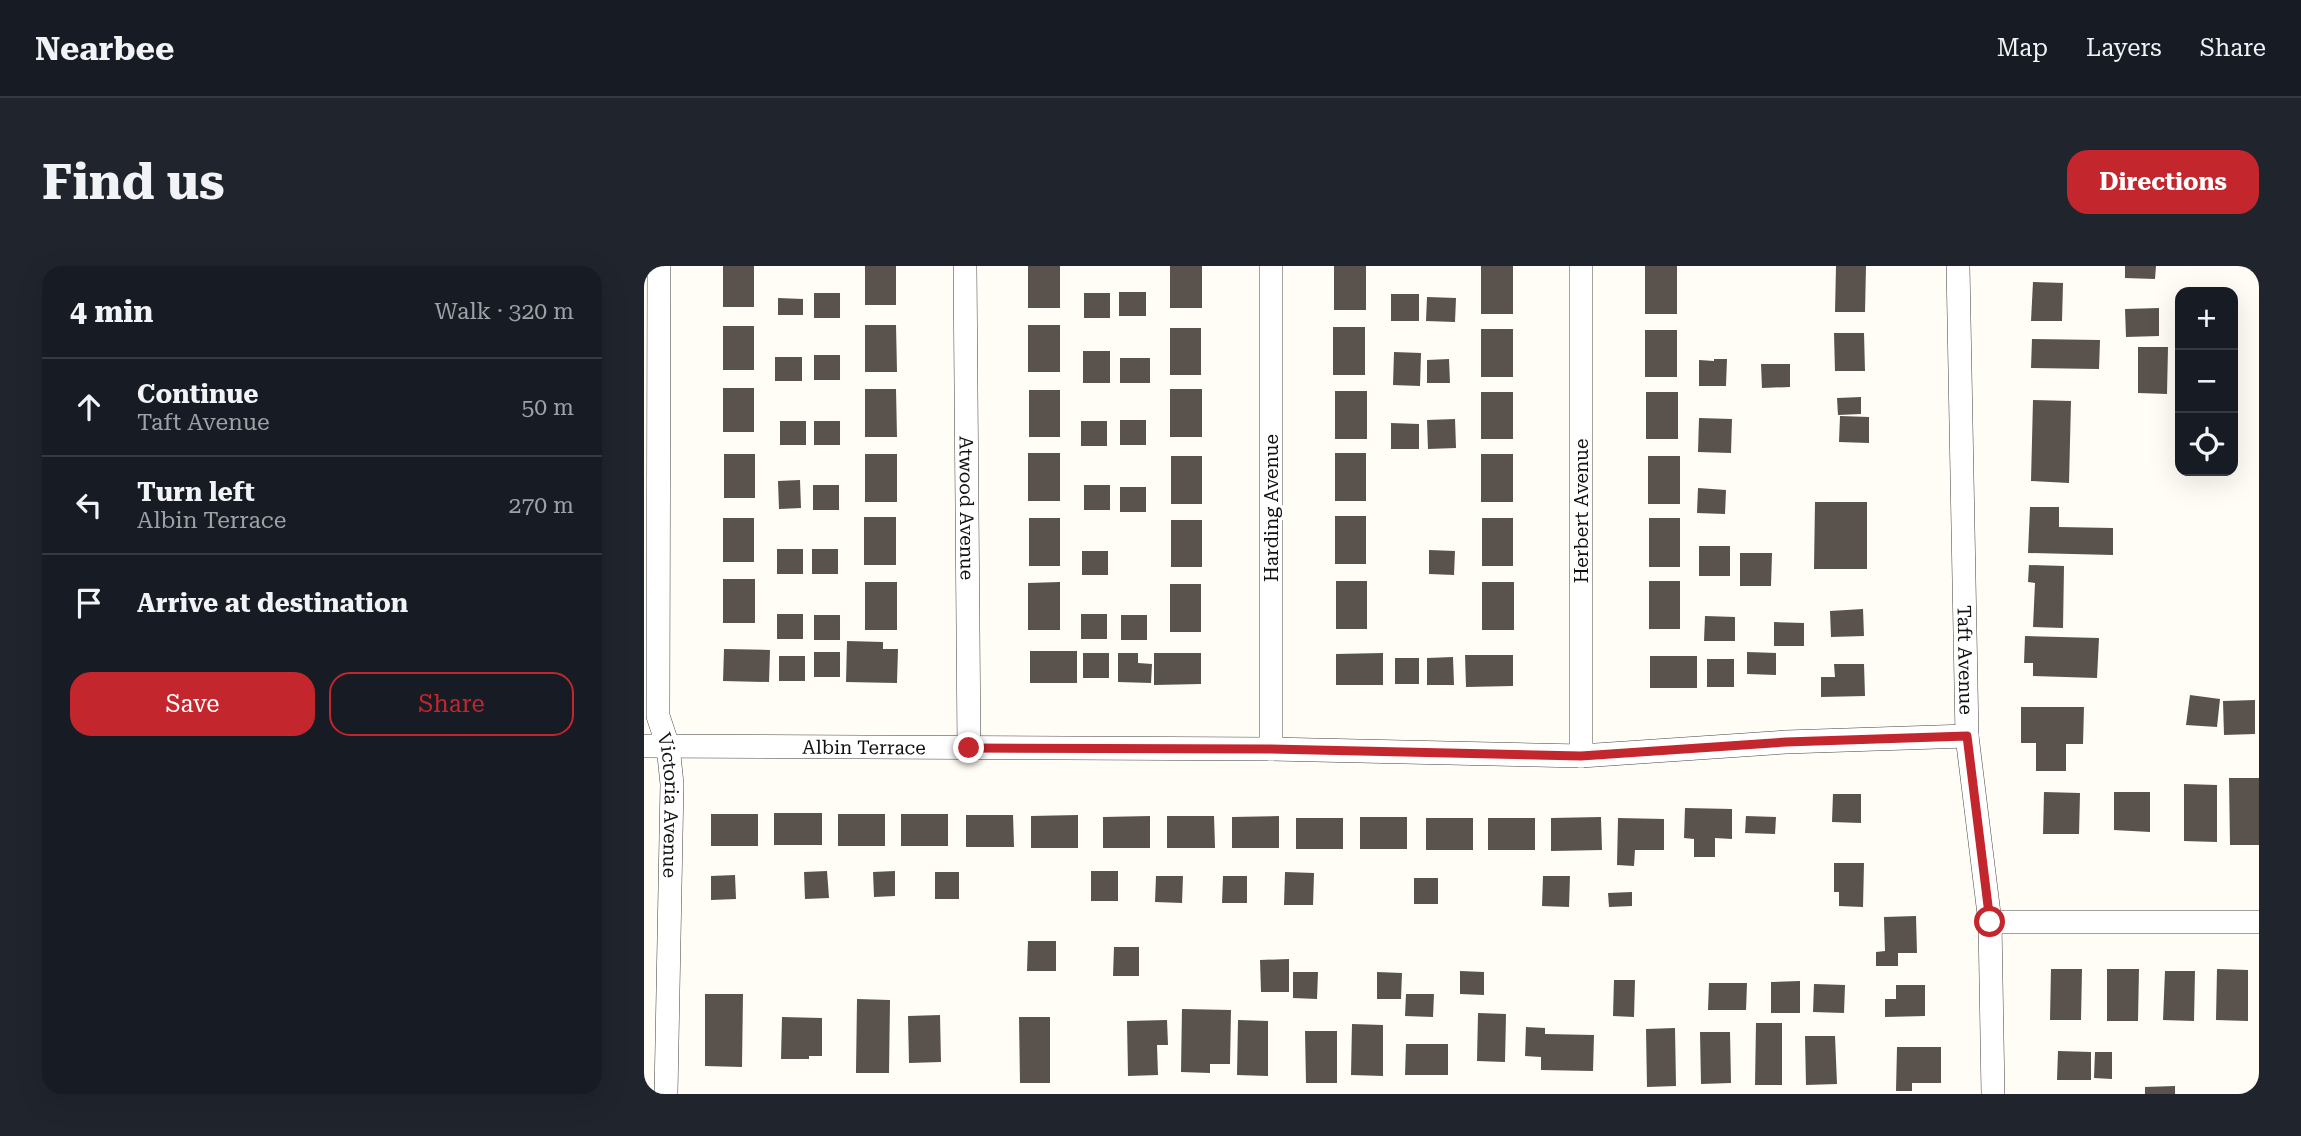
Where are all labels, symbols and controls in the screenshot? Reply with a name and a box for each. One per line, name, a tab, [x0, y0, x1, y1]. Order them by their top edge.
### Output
text: Nearbee	[35, 29, 174, 68]
text: Map	[1997, 34, 2048, 62]
text: Layers	[2086, 34, 2162, 62]
text: Share	[2200, 34, 2266, 62]
button: Directions	[2067, 150, 2259, 214]
text: Find us	[42, 154, 225, 211]
map controls	[2175, 287, 2238, 476]
button: +	[2175, 287, 2238, 350]
text: 4 min	[70, 294, 153, 329]
text: Walk · 320 m	[435, 298, 574, 325]
button: −	[2175, 350, 2238, 413]
text: Continue	[137, 379, 259, 409]
icon: ahead	[70, 388, 108, 426]
text: 50 m	[521, 394, 574, 421]
text: Taft Avenue	[137, 409, 270, 436]
button: locate	[2175, 413, 2238, 476]
street label: Harding Avenue	[1260, 434, 1283, 582]
street label: Atwood Avenue	[955, 436, 979, 580]
street label: Herbert Avenue	[1570, 439, 1593, 583]
text: Turn left	[137, 477, 255, 507]
icon: left	[70, 486, 108, 524]
text: 270 m	[509, 492, 574, 519]
text: Albin Terrace	[137, 507, 286, 534]
icon: arrive	[70, 584, 108, 622]
text: Arrive at destination	[137, 588, 408, 618]
street label: Taft Avenue	[1953, 605, 1978, 715]
button: Save	[70, 672, 315, 736]
button: Share	[329, 672, 574, 736]
street label: Victoria Avenue	[653, 730, 684, 878]
route end	[953, 732, 984, 763]
street label: Albin Terrace	[802, 735, 926, 759]
route start	[1974, 906, 2005, 937]

